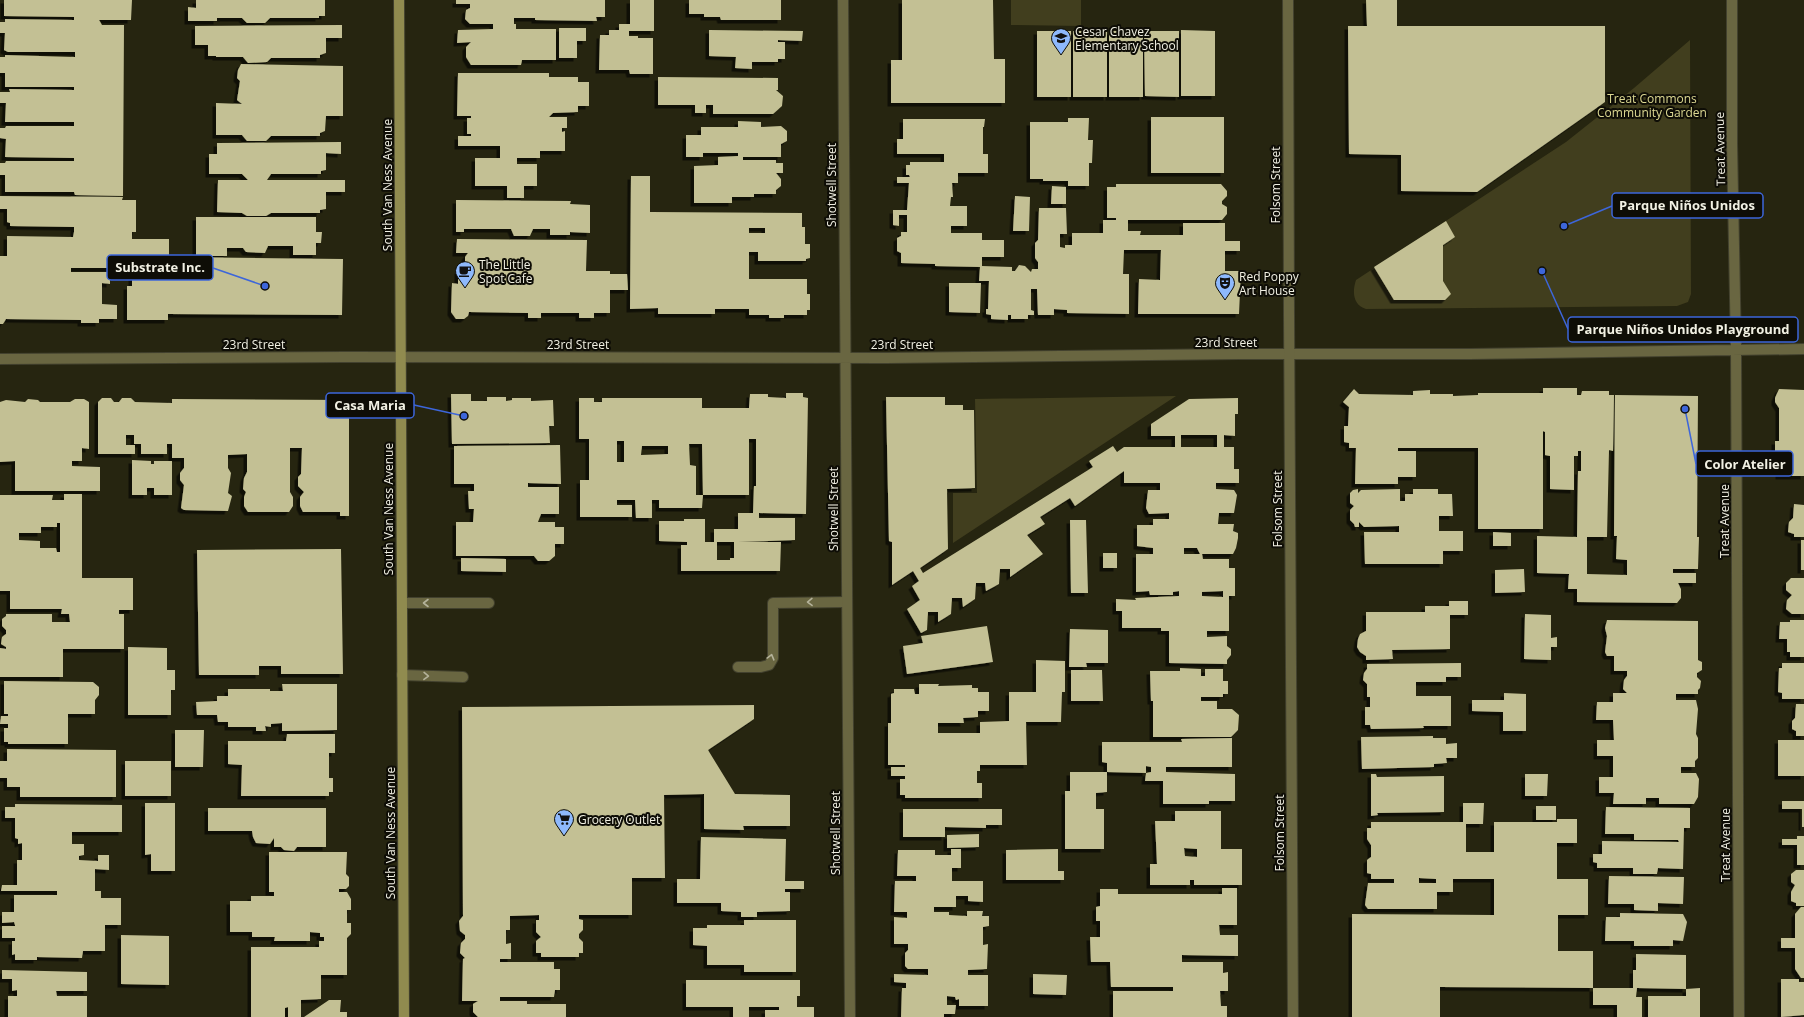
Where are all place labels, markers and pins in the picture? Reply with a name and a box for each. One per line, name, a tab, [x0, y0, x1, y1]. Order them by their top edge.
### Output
place label: Cesar Chavez Elementary School	[1075, 23, 1179, 54]
school or university icon: Cesar Chavez Elementary School	[1050, 27, 1072, 55]
callout: Parque Niños Unidos	[1612, 193, 1763, 218]
callout: Substrate Inc.	[107, 255, 213, 280]
place label: The Little Spot Cafe	[479, 256, 533, 287]
cafe icon: The Little Spot Cafe	[454, 260, 476, 288]
place label: Red Poppy Art House	[1239, 268, 1300, 299]
theatre icon: Red Poppy Art House	[1214, 272, 1236, 300]
callout: Parque Niños Unidos Playground	[1568, 317, 1798, 342]
callout: Casa Maria	[326, 393, 414, 418]
callout: Color Atelier	[1696, 451, 1793, 476]
supermarket icon: Grocery Outlet	[553, 808, 575, 836]
place label: Grocery Outlet	[578, 811, 660, 828]

